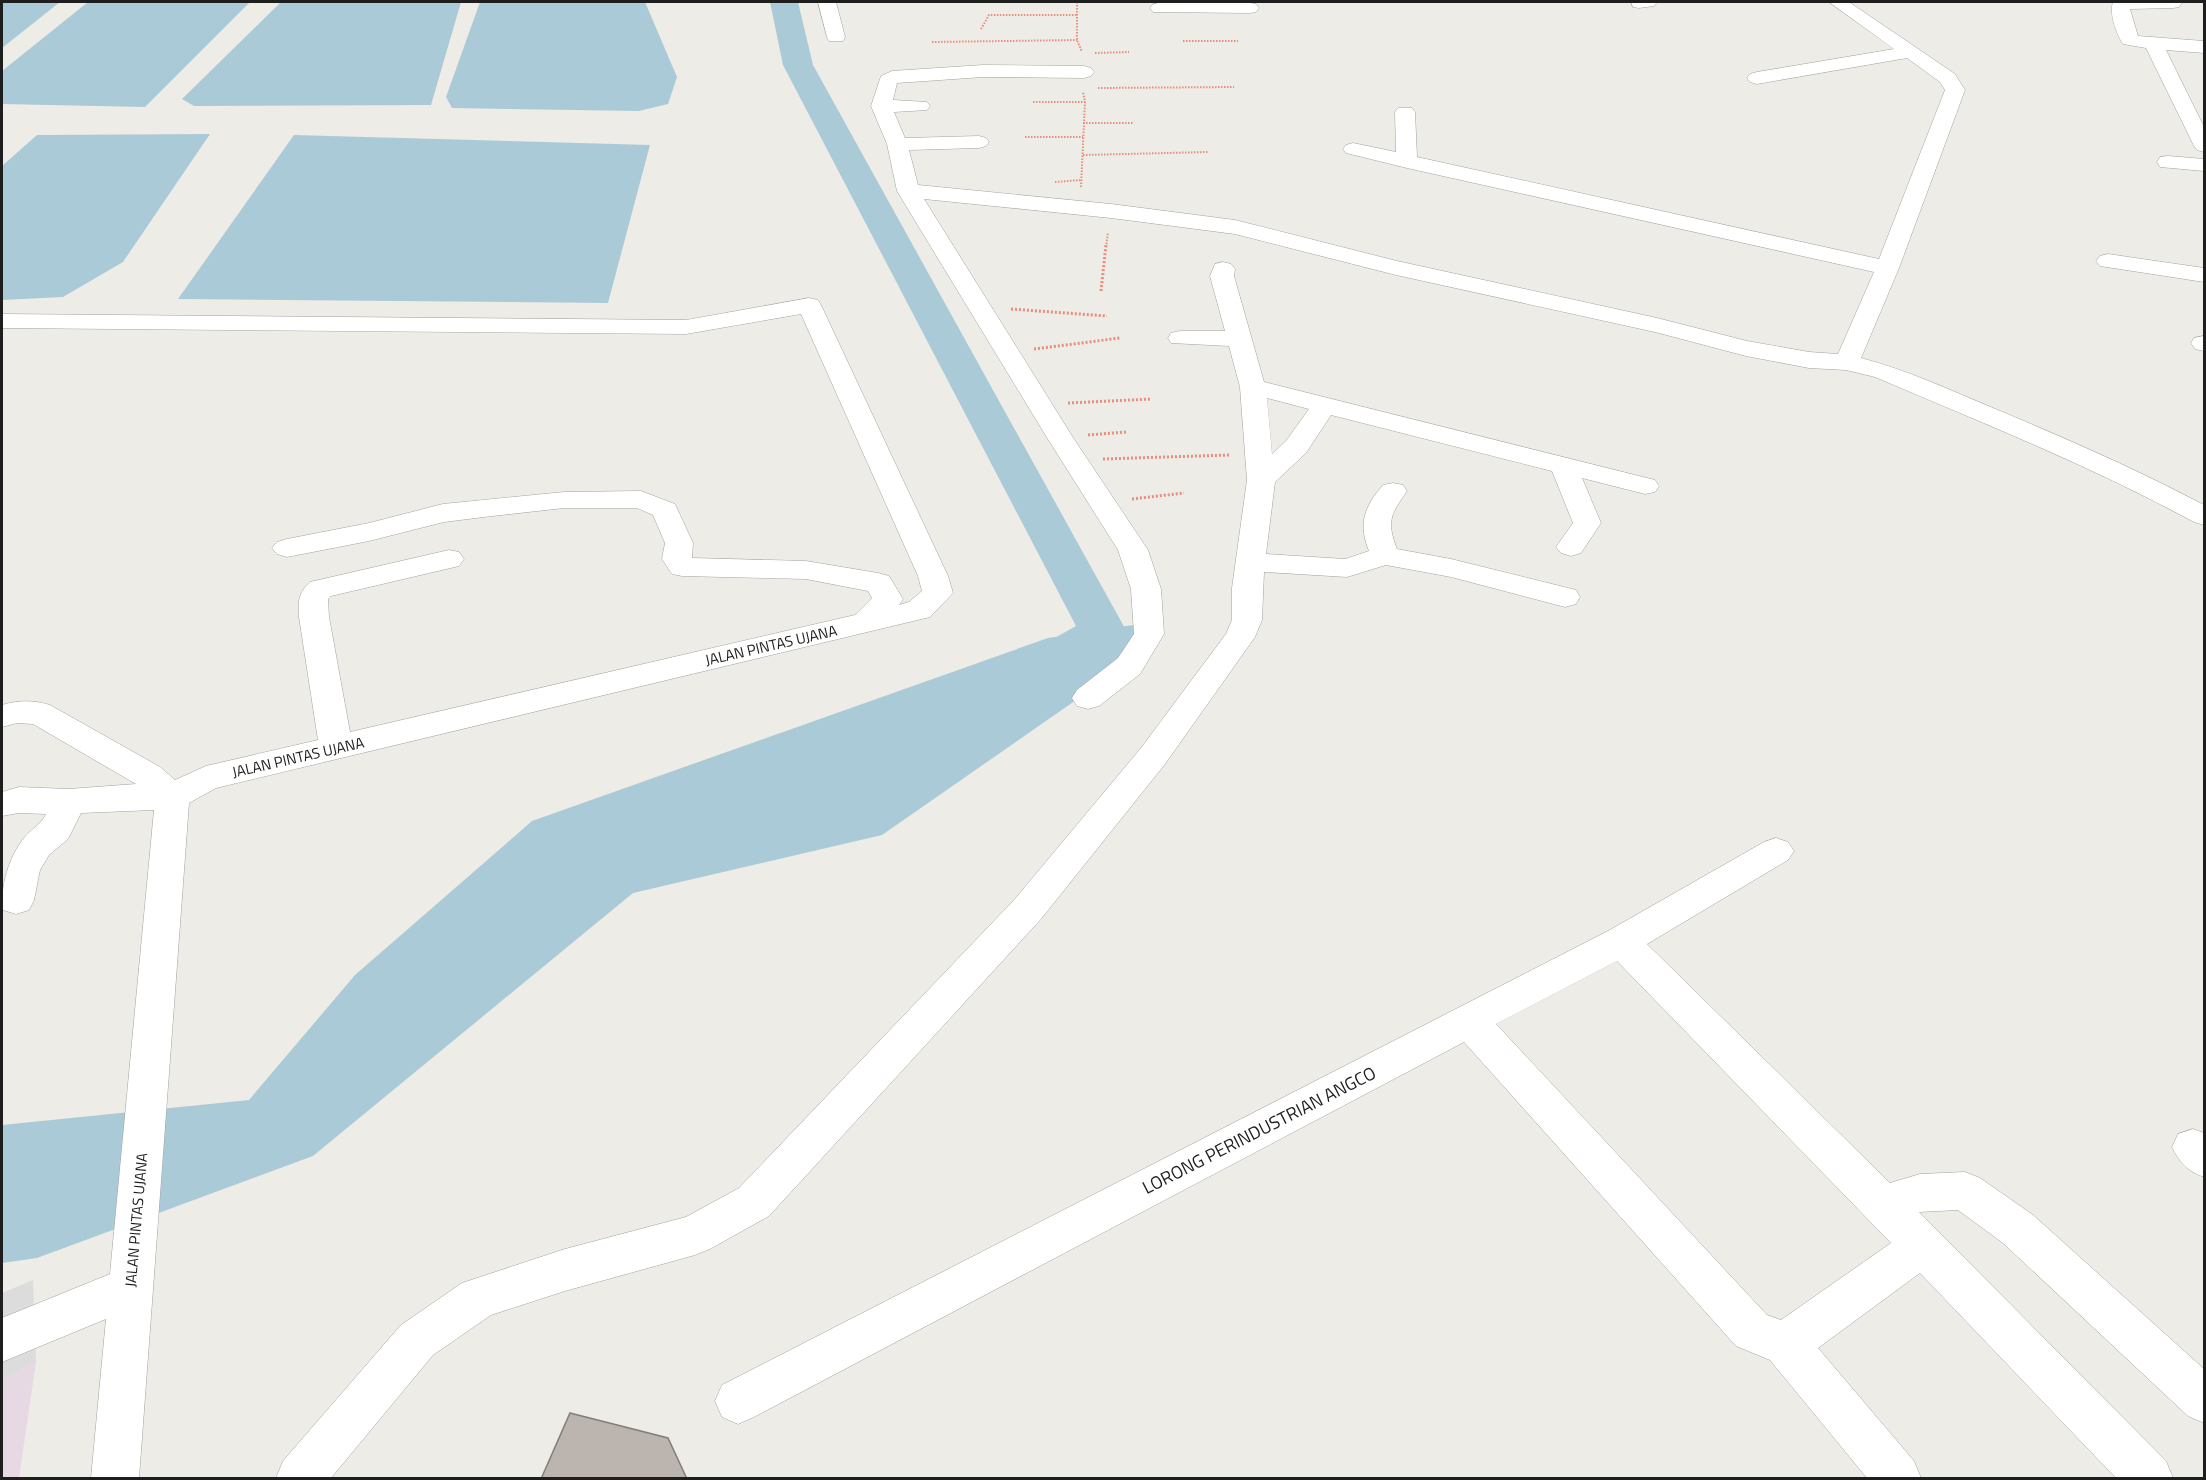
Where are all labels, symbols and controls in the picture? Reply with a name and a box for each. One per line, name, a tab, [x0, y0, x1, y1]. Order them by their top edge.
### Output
street label: JALAN PINTAS UJANA	[703, 619, 839, 671]
street label: JALAN PINTAS UJANA	[230, 731, 366, 783]
street label: LORONG PERINDUSTRIAN ANGCO	[1138, 1059, 1380, 1201]
street label: JALAN PINTAS UJANA	[119, 1152, 153, 1288]

